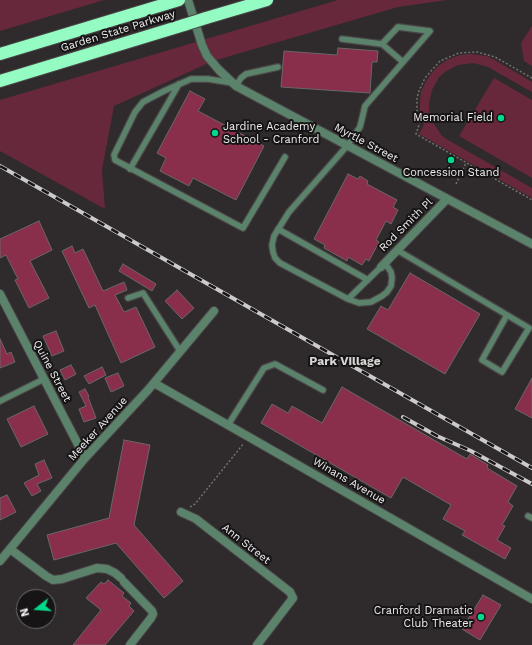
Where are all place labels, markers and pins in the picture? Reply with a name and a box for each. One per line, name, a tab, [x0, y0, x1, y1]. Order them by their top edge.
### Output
place label: Memorial Field	[413, 111, 493, 125]
marker: Memorial Field	[496, 113, 506, 123]
place label: Jardine Academy School - Cranford	[223, 120, 320, 146]
marker: Jardine Academy School - Cranford	[210, 128, 220, 138]
marker: Concession Stand	[446, 155, 456, 165]
place label: Concession Stand	[403, 166, 499, 180]
place label: Cranford Dramatic Club Theater	[374, 604, 473, 630]
marker: Cranford Dramatic Club Theater	[476, 612, 486, 622]

